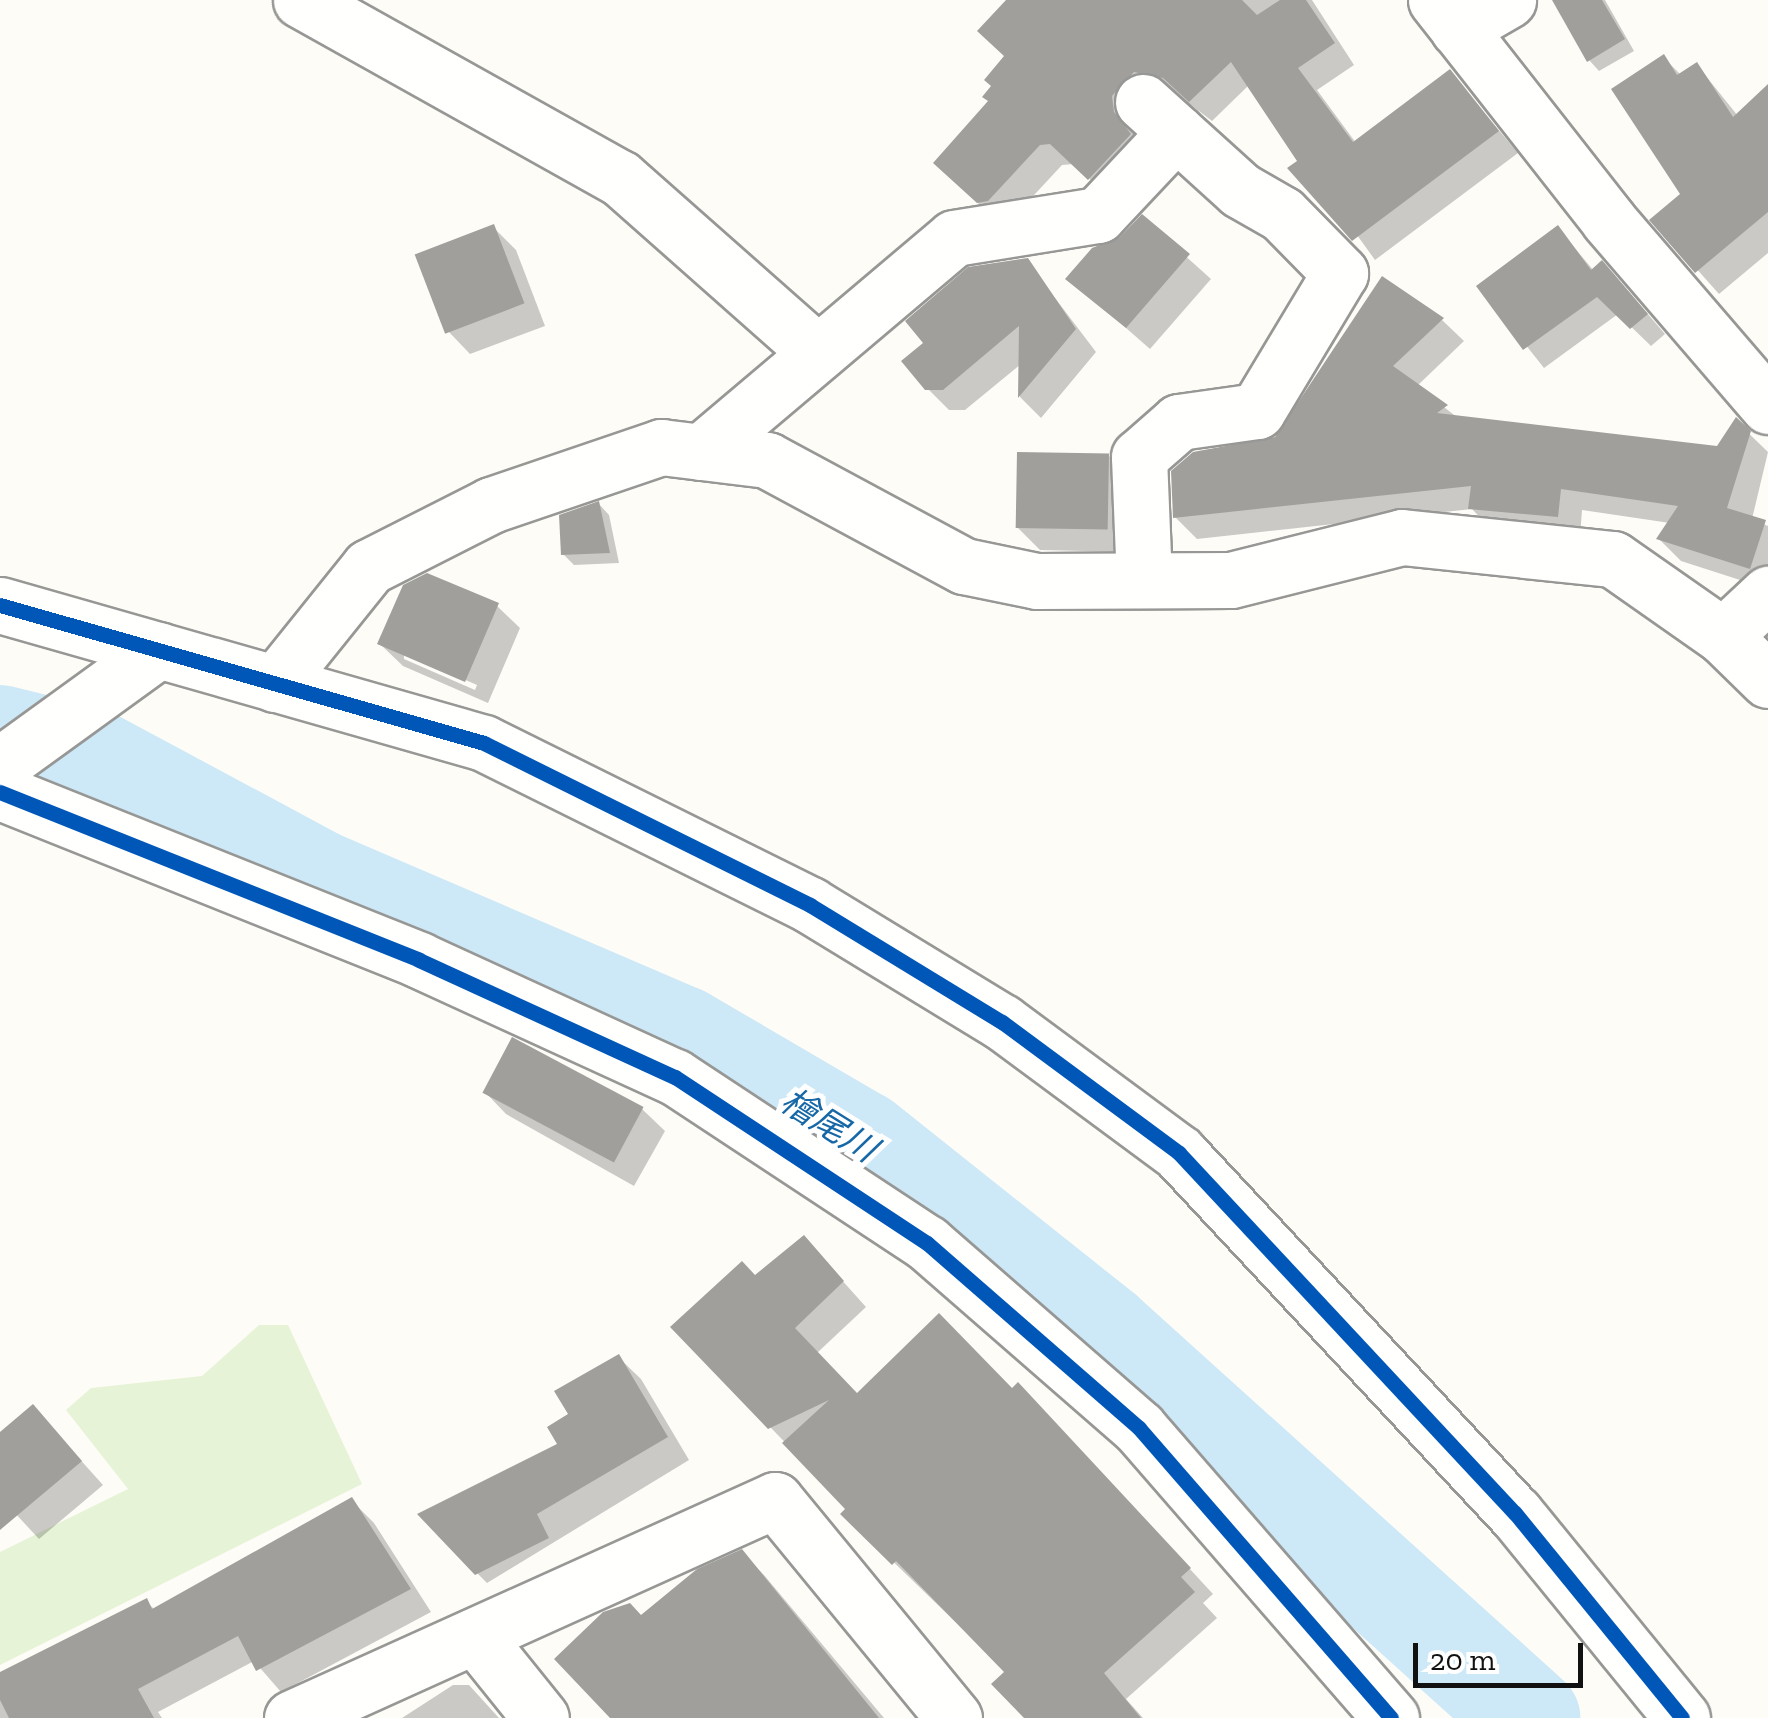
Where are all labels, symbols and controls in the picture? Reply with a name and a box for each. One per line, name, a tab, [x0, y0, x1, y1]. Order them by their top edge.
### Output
water label: 檜尾川	[773, 1079, 885, 1171]
scale bar	[1418, 1623, 1588, 1685]
text: 20 m	[1430, 1642, 1495, 1678]

